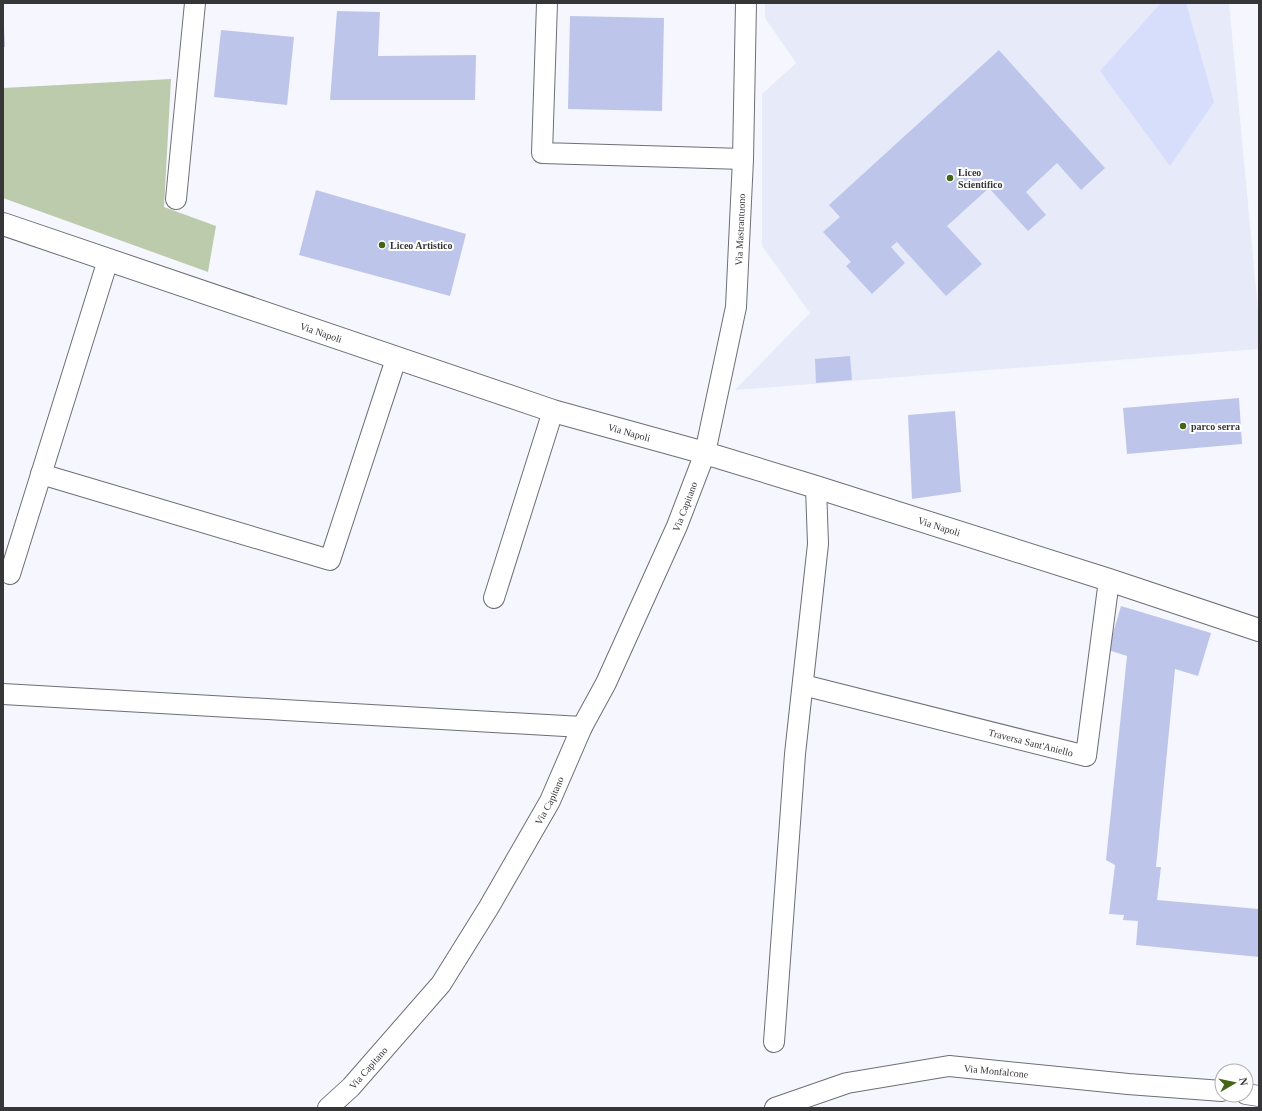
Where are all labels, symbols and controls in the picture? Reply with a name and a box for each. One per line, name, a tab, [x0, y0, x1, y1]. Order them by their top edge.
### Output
place label: Liceo Scientifico	[958, 167, 1002, 190]
marker: Liceo Scientifico	[945, 173, 955, 183]
street label: Via Mastrantuono	[733, 193, 747, 266]
marker: Liceo Artistico	[377, 240, 387, 250]
place label: Liceo Artistico	[390, 240, 452, 251]
street label: Via Napoli	[299, 320, 344, 345]
street label: Via Napoli	[607, 421, 652, 444]
marker: parco serra	[1178, 421, 1188, 431]
place label: parco serra	[1191, 421, 1240, 432]
street label: Via Capitano	[670, 480, 700, 533]
street label: Via Napoli	[917, 515, 962, 538]
street label: Traversa Sant'Aniello	[987, 727, 1074, 759]
street label: Via Capitano	[533, 775, 566, 827]
street label: Via Capitano	[347, 1044, 390, 1091]
street label: Via Monfalcone	[963, 1063, 1029, 1080]
north arrow	[1214, 1063, 1254, 1103]
text: N	[1237, 1077, 1250, 1086]

